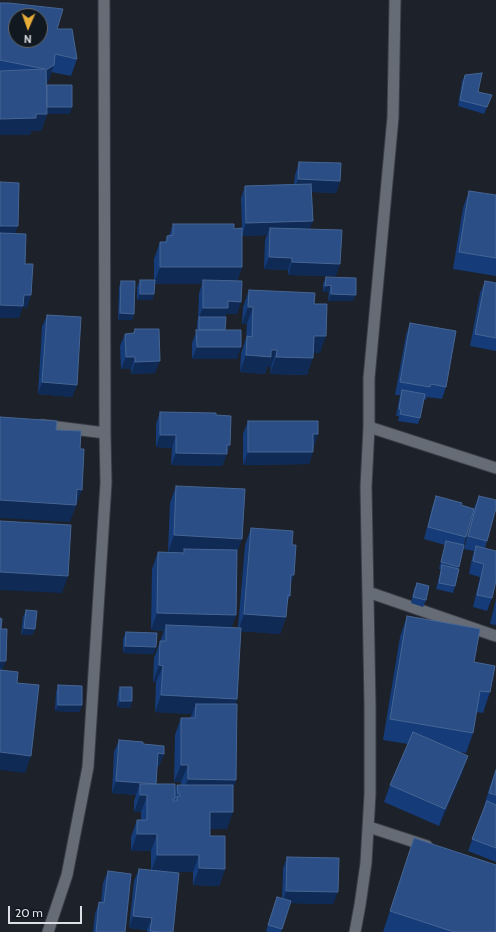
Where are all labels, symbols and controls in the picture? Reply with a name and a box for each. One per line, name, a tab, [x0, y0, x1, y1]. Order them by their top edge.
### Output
north arrow	[8, 8, 48, 48]
text: N	[23, 32, 32, 46]
scale bar	[10, 898, 84, 924]
text: 20 m	[15, 905, 43, 920]

